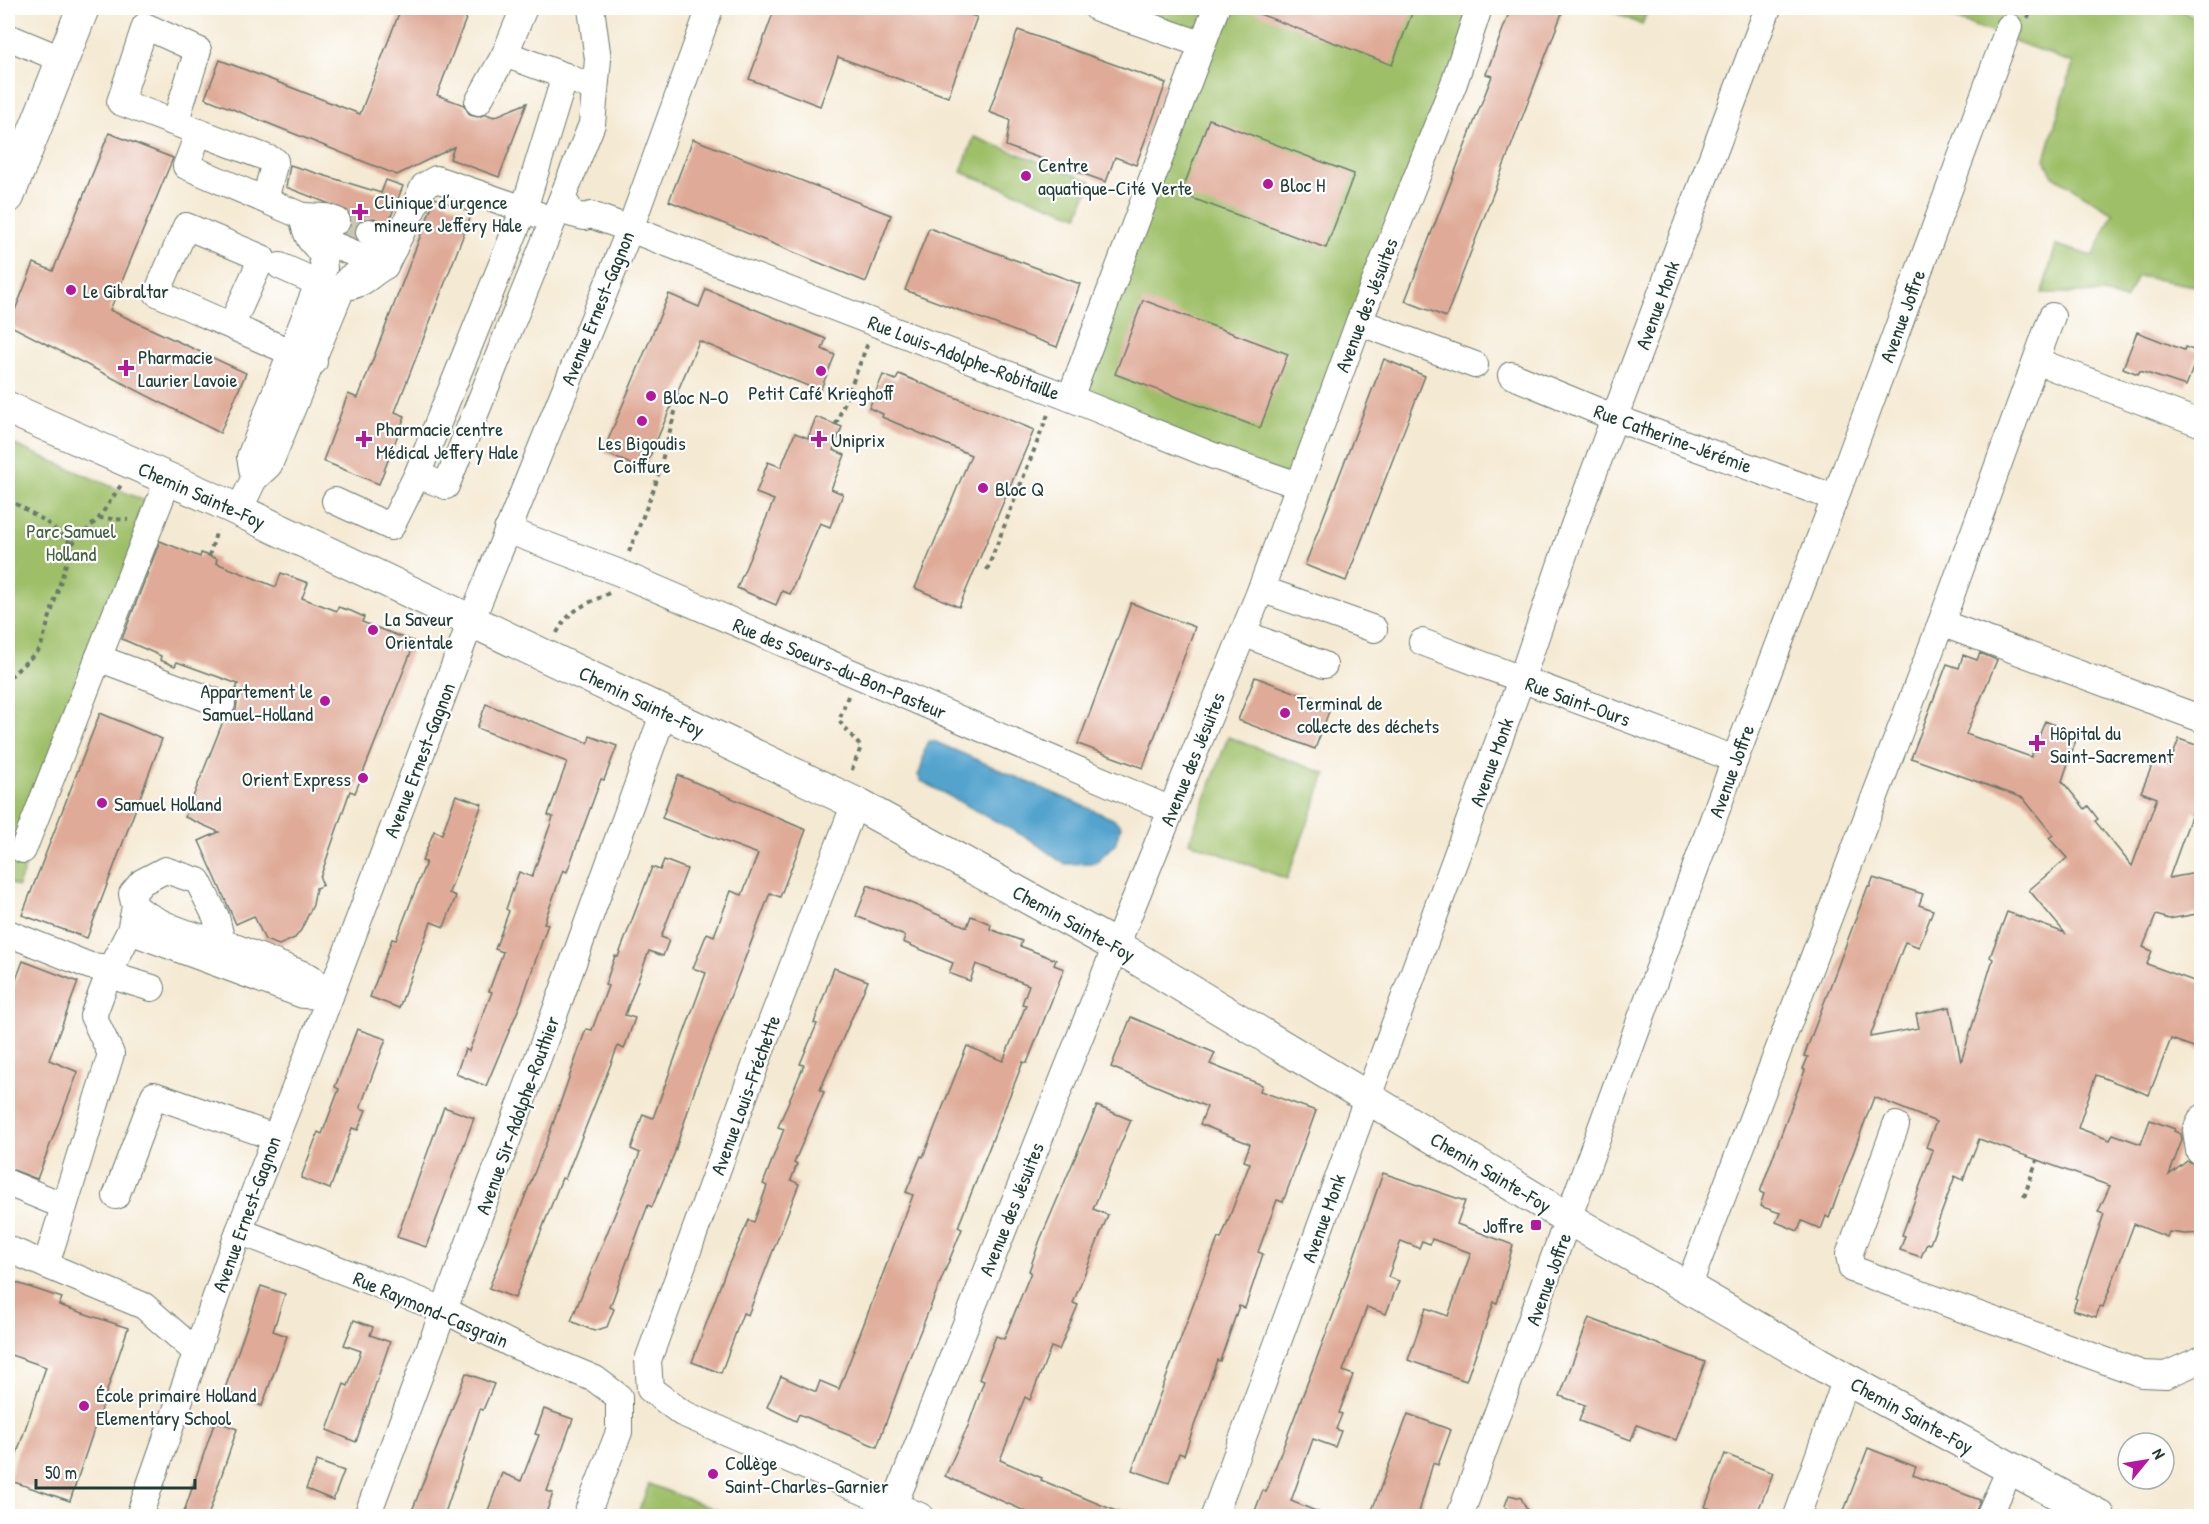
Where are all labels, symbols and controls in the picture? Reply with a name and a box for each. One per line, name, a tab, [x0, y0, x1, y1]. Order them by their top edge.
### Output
place label: Centre aquatique-Cité Verte	[1038, 151, 1192, 201]
marker: Centre aquatique-Cité Verte	[1019, 169, 1033, 183]
place label: Bloc H	[1280, 171, 1325, 198]
marker: Bloc H	[1261, 177, 1275, 191]
place label: Clinique d’urgence mineure Jeffery Hale	[374, 188, 522, 238]
marker: Clinique d’urgence mineure Jeffery Hale	[351, 203, 369, 221]
street label: Avenue Ernest-Gagnon	[554, 227, 640, 389]
street label: Avenue des Jésuites	[1328, 234, 1404, 376]
street label: Avenue Monk	[1628, 257, 1686, 353]
street label: Avenue Joffre	[1873, 266, 1931, 366]
place label: Le Gibraltar	[83, 277, 169, 304]
marker: Le Gibraltar	[64, 283, 78, 297]
street label: Rue Louis-Adolphe-Robitaille	[864, 308, 1064, 406]
place label: Pharmacie Laurier Lavoie	[138, 343, 238, 393]
marker: Pharmacie Laurier Lavoie	[119, 361, 133, 375]
marker: Petit Café Krieghoff	[814, 364, 828, 378]
place label: Petit Café Krieghoff	[748, 379, 894, 406]
place label: Bloc N-O	[663, 383, 729, 410]
marker: Bloc N-O	[644, 389, 658, 403]
street label: Rue Catherine-Jérémie	[1590, 397, 1756, 479]
marker: Les Bigoudis Coiffure	[635, 414, 649, 428]
place label: Pharmacie centre Médical Jeffery Hale	[376, 415, 519, 465]
place label: Uniprix	[831, 426, 885, 453]
place label: Les Bigoudis Coiffure	[598, 429, 686, 479]
marker: Pharmacie centre Médical Jeffery Hale	[357, 432, 371, 446]
marker: Uniprix	[812, 432, 826, 446]
street label: Chemin Sainte-Foy	[134, 455, 270, 535]
place label: Bloc Q	[995, 475, 1044, 502]
marker: Bloc Q	[976, 481, 990, 495]
park label: Parc Samuel Holland	[26, 517, 116, 567]
place label: La Saveur Orientale	[385, 605, 454, 655]
street label: Rue des Soeurs-du-Bon-Pasteur	[729, 611, 951, 725]
marker: La Saveur Orientale	[366, 623, 380, 637]
street label: Chemin Sainte-Foy	[575, 659, 709, 743]
street label: Rue Saint-Ours	[1522, 670, 1634, 733]
place label: Appartement le Samuel-Holland	[200, 677, 313, 727]
street label: Avenue Ernest-Gagnon	[377, 679, 461, 841]
street label: Avenue des Jésuites	[1153, 688, 1231, 830]
place label: Terminal de collecte des déchets	[1297, 689, 1439, 739]
marker: Appartement le Samuel-Holland	[318, 694, 332, 708]
marker: Terminal de collecte des déchets	[1278, 706, 1292, 720]
street label: Avenue Monk	[1462, 714, 1520, 810]
place label: Hôpital du Saint-Sacrement	[2050, 719, 2175, 769]
street label: Avenue Joffre	[1702, 721, 1760, 821]
marker: Hôpital du Saint-Sacrement	[2028, 734, 2046, 752]
place label: Orient Express	[242, 765, 351, 792]
marker: Orient Express	[356, 771, 370, 785]
place label: Samuel Holland	[114, 790, 221, 817]
marker: Samuel Holland	[95, 796, 109, 810]
street label: Chemin Sainte-Foy	[1008, 878, 1140, 968]
street label: Avenue Louis-Fréchette	[704, 1011, 786, 1179]
street label: Avenue Sir-Adolphe-Routhier	[469, 1012, 566, 1218]
street label: Chemin Sainte-Foy	[1426, 1125, 1556, 1219]
street label: Avenue Ernest-Gagnon	[205, 1132, 287, 1296]
street label: Avenue des Jésuites	[972, 1138, 1050, 1280]
street label: Avenue Monk	[1294, 1170, 1352, 1266]
place label: Joffre	[1482, 1212, 1524, 1239]
marker: Joffre	[1529, 1218, 1543, 1232]
street label: Avenue Joffre	[1519, 1229, 1577, 1329]
street label: Rue Raymond-Casgrain	[349, 1264, 513, 1354]
street label: Chemin Sainte-Foy	[1846, 1370, 1978, 1460]
place label: École primaire Holland Elementary School	[96, 1381, 256, 1431]
marker: École primaire Holland Elementary School	[77, 1399, 91, 1413]
north arrow	[2116, 1431, 2176, 1491]
text: N	[2147, 1444, 2171, 1463]
place label: Collège Saint-Charles-Garnier	[725, 1449, 889, 1499]
scale bar	[36, 1452, 195, 1490]
text: 50 m	[45, 1460, 77, 1485]
marker: Collège Saint-Charles-Garnier	[706, 1467, 720, 1481]

